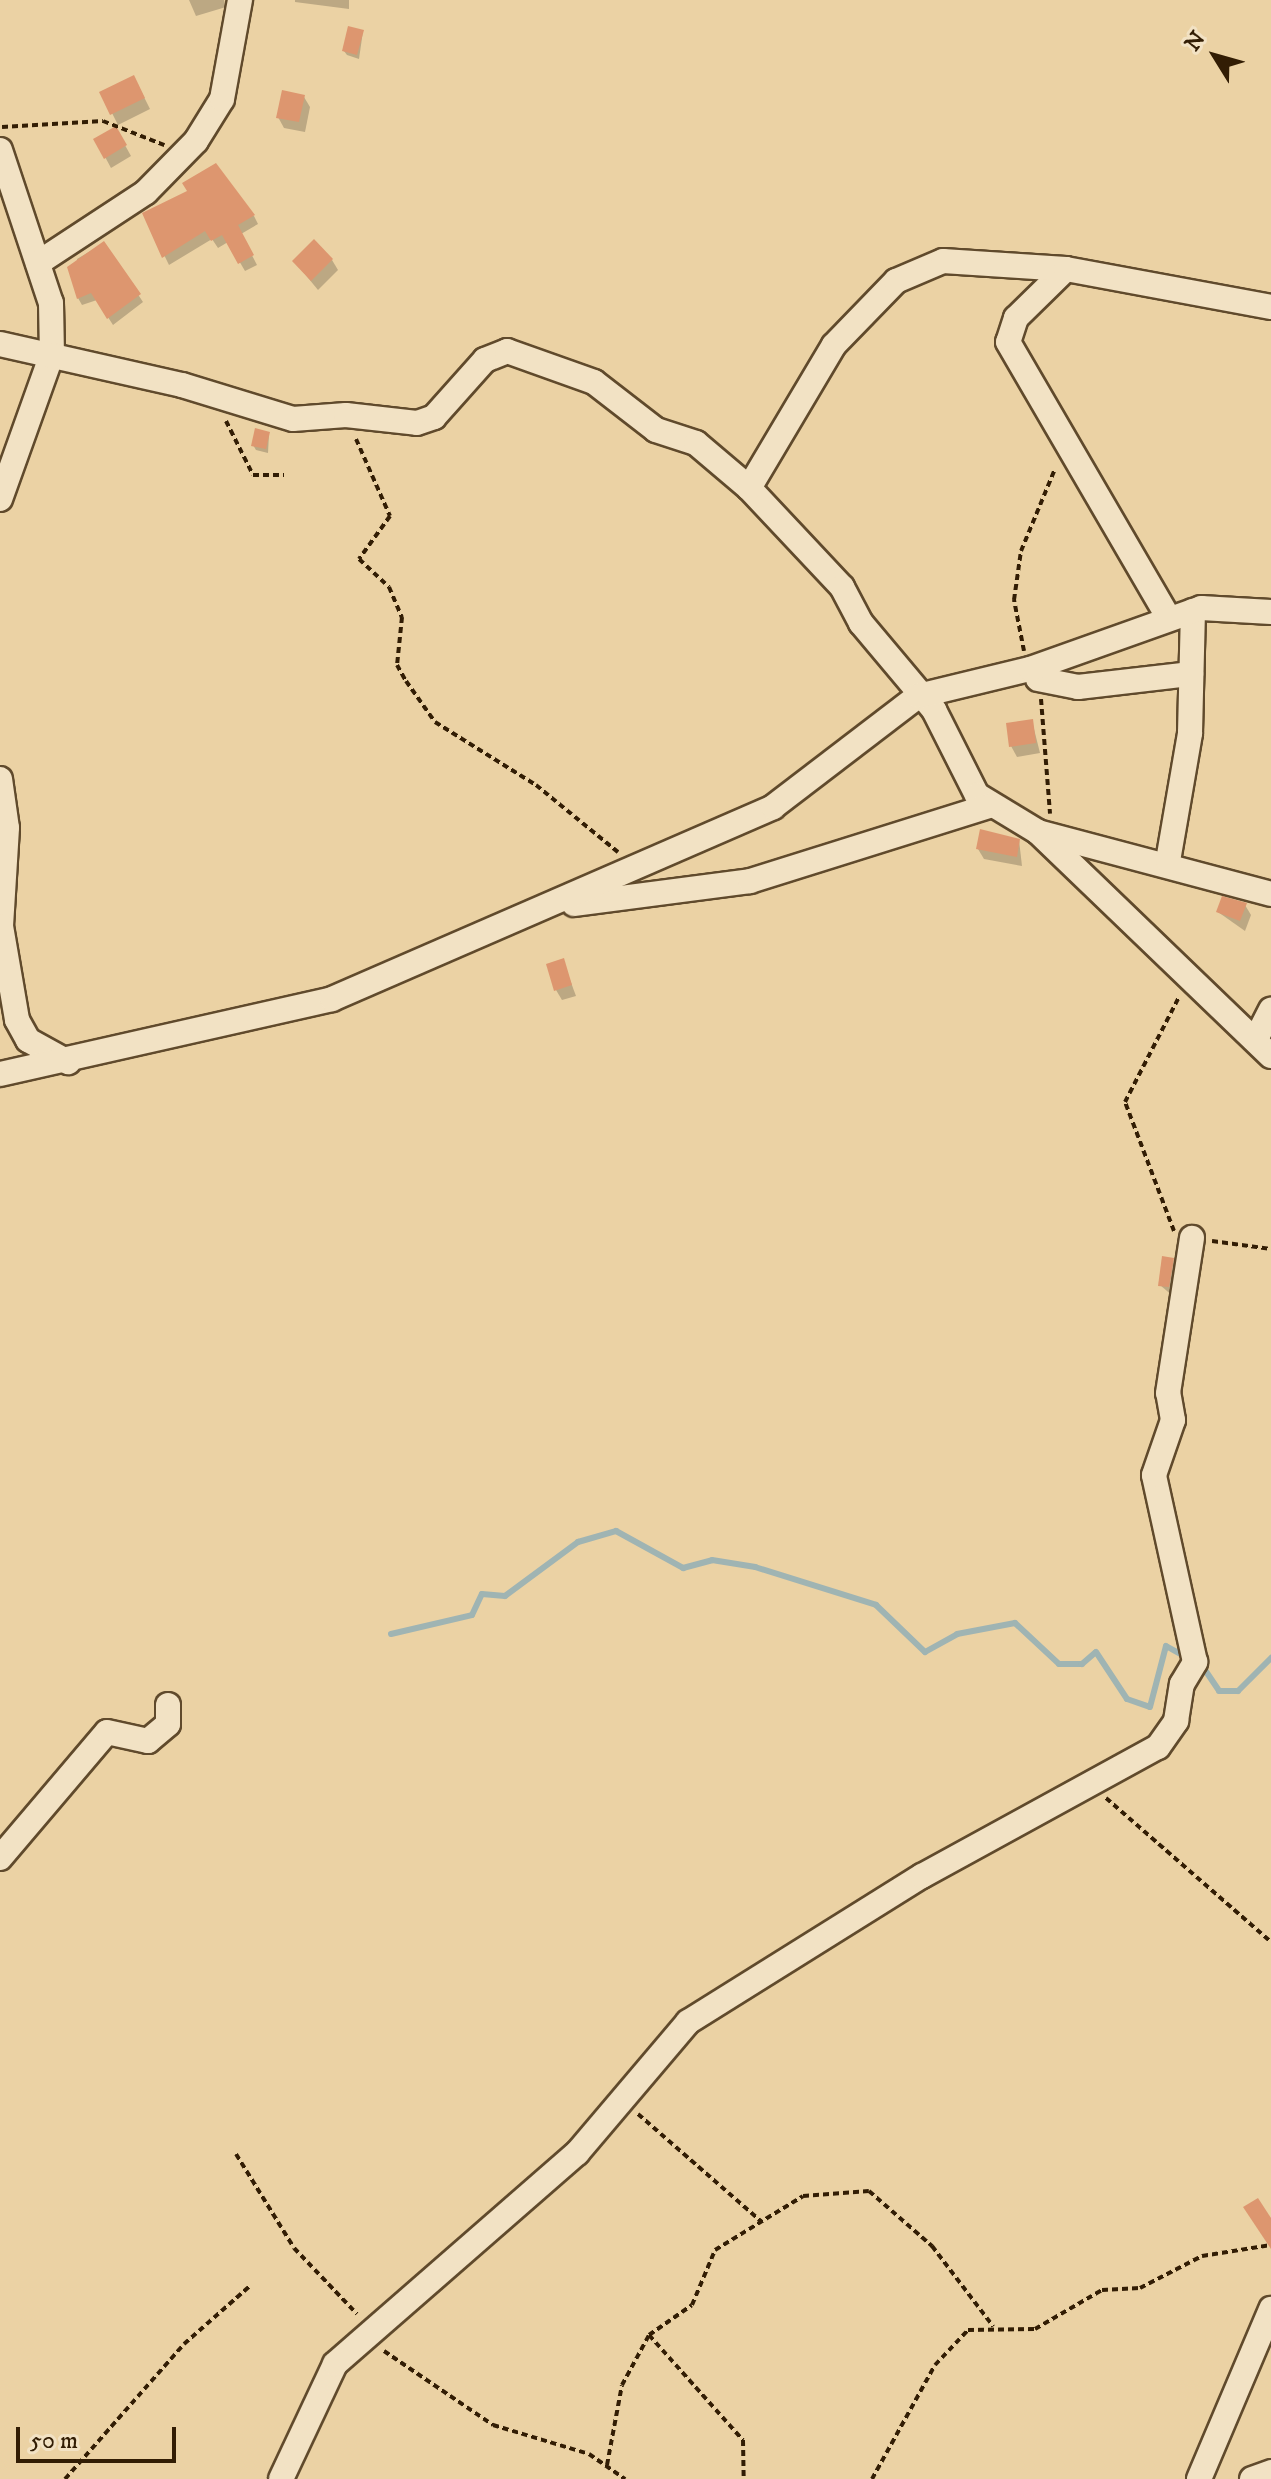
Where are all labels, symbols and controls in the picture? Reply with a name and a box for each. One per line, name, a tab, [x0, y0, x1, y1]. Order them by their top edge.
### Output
north arrow	[1175, 16, 1255, 96]
text: N	[1179, 26, 1212, 57]
scale bar	[20, 2411, 180, 2461]
text: 50 m	[30, 2426, 78, 2456]

